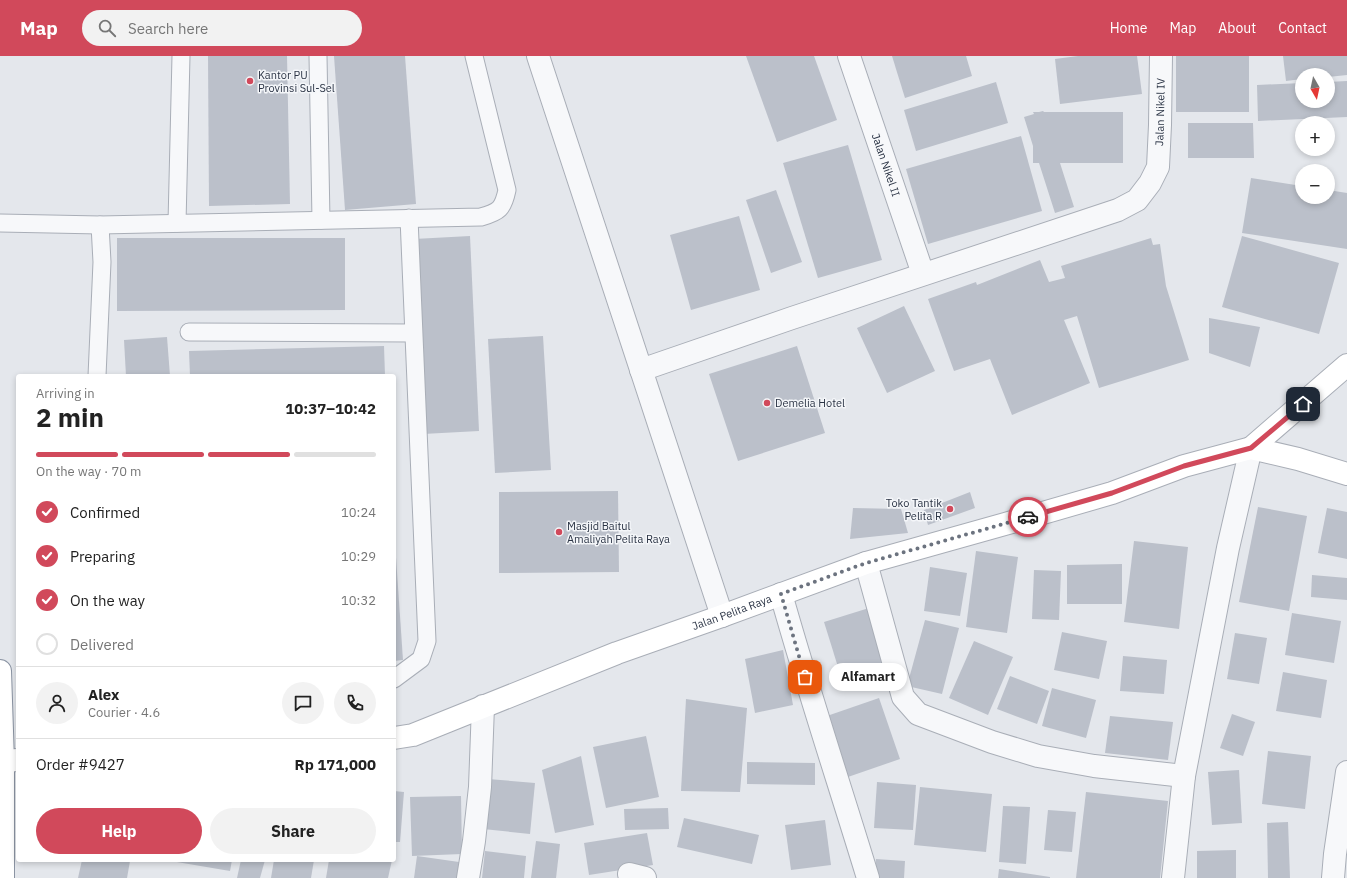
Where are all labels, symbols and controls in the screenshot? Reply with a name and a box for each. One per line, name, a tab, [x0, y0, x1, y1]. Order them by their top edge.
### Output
search box	[82, 10, 362, 46]
text: Map	[20, 16, 58, 40]
icon: search	[96, 17, 118, 39]
text: Search here	[128, 19, 208, 38]
text: Home	[1110, 19, 1147, 37]
text: Map	[1169, 19, 1196, 37]
text: About	[1218, 19, 1256, 37]
text: Contact	[1278, 19, 1327, 37]
place label: Kantor PU Provinsi Sul-Sel	[258, 68, 335, 95]
north arrow	[1295, 68, 1335, 108]
map controls	[1295, 68, 1335, 204]
marker: Kantor PU Provinsi Sul-Sel	[245, 76, 255, 86]
street label: Jalan Nikel IV	[1152, 77, 1168, 146]
button: +	[1295, 116, 1335, 156]
street label: Jalan Nikel II	[869, 131, 903, 198]
button: −	[1295, 164, 1335, 204]
text: Arriving in	[36, 385, 95, 402]
pin	[1286, 387, 1320, 421]
icon: home	[1292, 393, 1314, 415]
place label: Demelia Hotel	[775, 396, 845, 410]
marker: Demelia Hotel	[762, 398, 772, 408]
text: 10:37–10:42	[285, 399, 376, 418]
text: 2 min	[36, 400, 104, 434]
text: On the way · 70 m	[36, 463, 141, 480]
place label: Toko Tantik Pelita R	[886, 496, 942, 523]
courier	[1008, 497, 1048, 537]
icon: check	[36, 501, 58, 523]
text: Confirmed	[70, 503, 140, 522]
text: 10:24	[341, 504, 376, 521]
marker: Toko Tantik Pelita R	[945, 504, 955, 514]
icon: car	[1017, 506, 1039, 528]
place label: Masjid Baitul Amaliyah Pelita Raya	[567, 519, 670, 546]
marker: Masjid Baitul Amaliyah Pelita Raya	[554, 527, 564, 537]
icon: check	[36, 545, 58, 567]
text: Preparing	[70, 547, 135, 566]
text: 10:29	[341, 548, 376, 565]
icon: check	[36, 589, 58, 611]
text: On the way	[70, 591, 145, 610]
street label: Jalan Pelita Raya	[690, 591, 774, 633]
text: 10:32	[341, 592, 376, 609]
text: Delivered	[70, 635, 134, 654]
pin	[788, 660, 822, 694]
callout: Alfamart	[829, 663, 907, 691]
icon: bag	[794, 666, 816, 688]
text: Alfamart	[841, 668, 895, 685]
button: person	[36, 682, 78, 724]
button: chat	[282, 682, 324, 724]
button: phone	[334, 682, 376, 724]
text: Alex	[88, 685, 119, 704]
text: Courier · 4.6	[88, 704, 160, 721]
text: Order #9427	[36, 755, 125, 774]
text: Rp 171,000	[295, 755, 376, 774]
button: Help	[36, 808, 202, 854]
button: Share	[210, 808, 376, 854]

